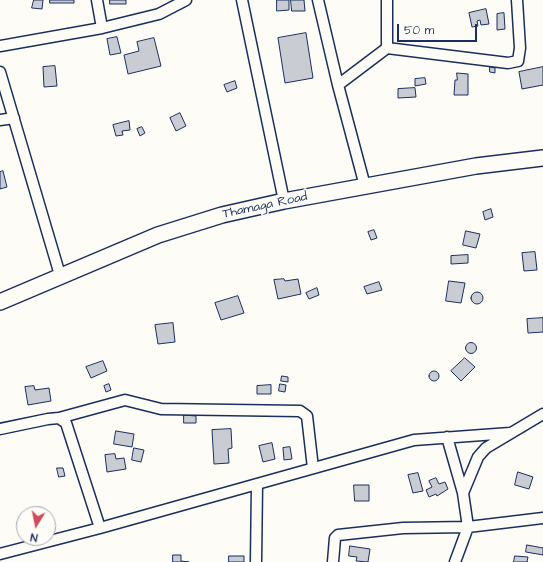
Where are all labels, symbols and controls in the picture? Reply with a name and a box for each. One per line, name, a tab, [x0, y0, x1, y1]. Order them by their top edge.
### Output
scale bar	[399, 16, 479, 42]
text: 50 m	[404, 22, 434, 39]
street label: Thamaga Road	[221, 189, 309, 223]
north arrow	[16, 506, 56, 546]
text: N	[29, 529, 39, 545]

